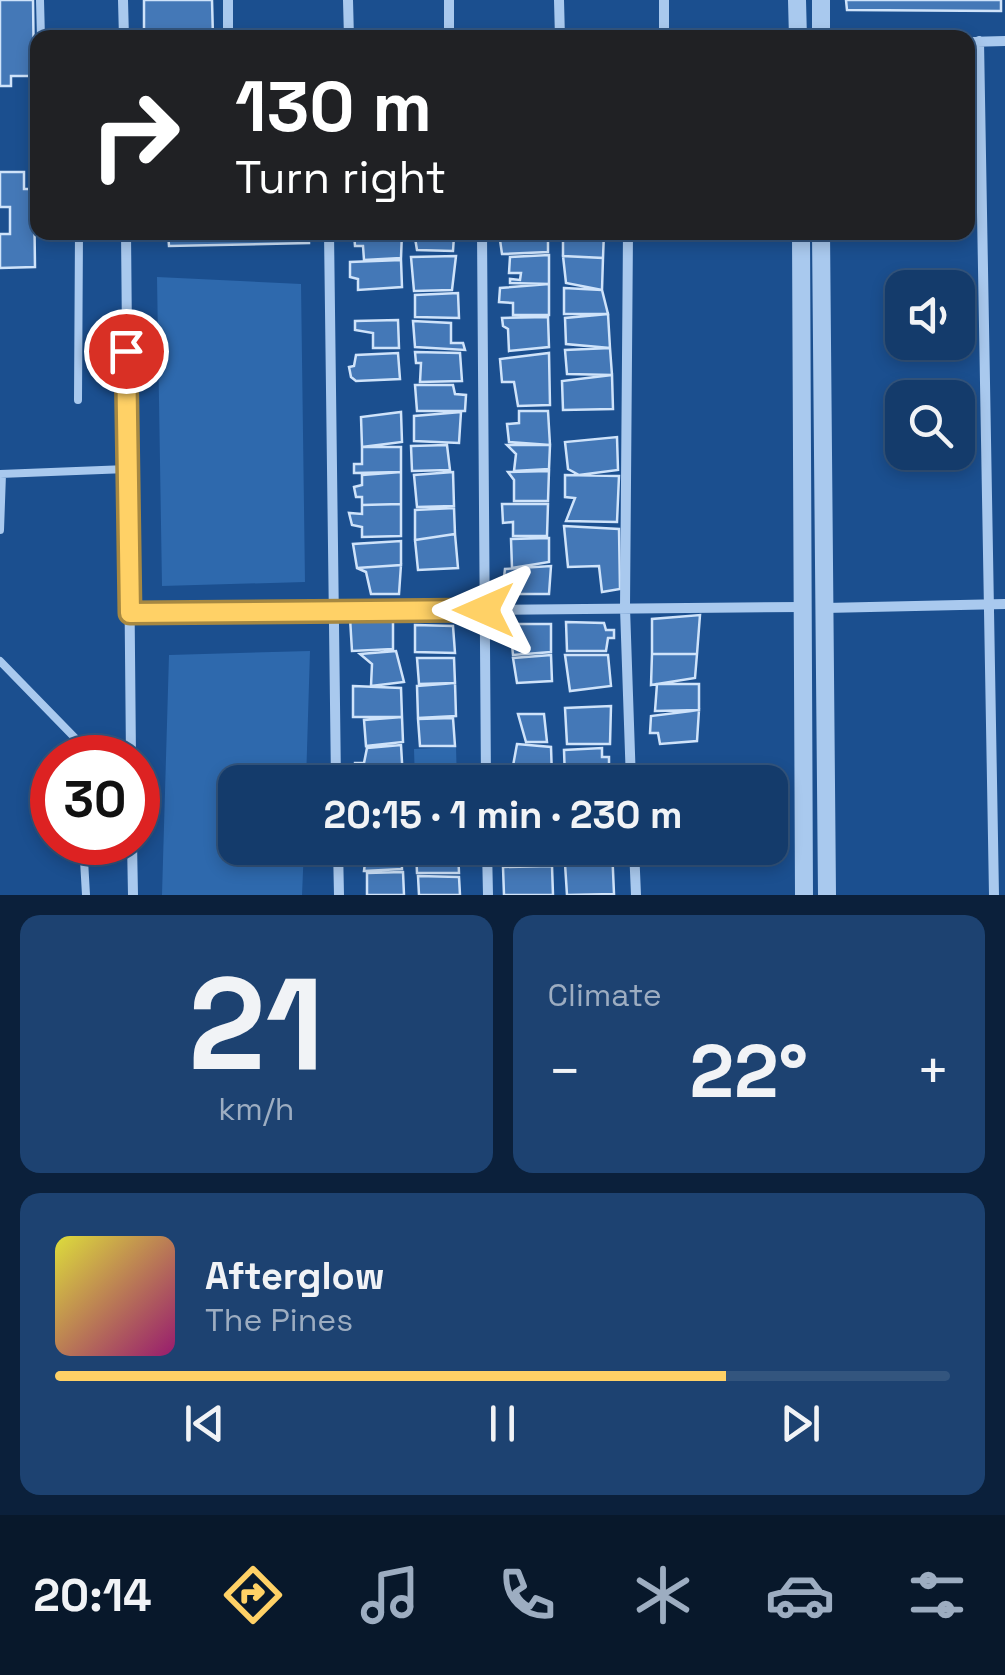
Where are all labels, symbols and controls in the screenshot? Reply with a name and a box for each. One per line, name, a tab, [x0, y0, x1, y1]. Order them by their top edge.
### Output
text: 130 m	[235, 62, 432, 151]
icon: right	[70, 70, 200, 200]
text: Turn right	[235, 149, 446, 206]
map controls	[885, 270, 975, 470]
button: sound	[885, 270, 975, 360]
pin	[84, 309, 169, 394]
icon: arrive	[99, 324, 154, 379]
button: search	[885, 380, 975, 470]
position arrow	[432, 558, 536, 662]
speed limit sign: 30	[30, 735, 160, 865]
text: 20:15 · 1 min · 230 m	[324, 791, 682, 839]
text: 21	[188, 941, 324, 1107]
text: Climate	[548, 975, 662, 1015]
text: 22°	[689, 1023, 808, 1119]
text: −	[548, 1036, 582, 1106]
text: +	[916, 1036, 950, 1106]
text: km/h	[218, 1089, 294, 1129]
text: Afterglow	[205, 1252, 385, 1300]
text: The Pines	[205, 1300, 353, 1340]
icon: previous	[177, 1396, 232, 1451]
icon: pause	[475, 1396, 530, 1451]
icon: next	[773, 1396, 828, 1451]
icon: directions	[218, 1560, 288, 1630]
icon: music	[355, 1560, 425, 1630]
icon: phone	[492, 1560, 562, 1630]
icon: climate	[628, 1560, 698, 1630]
icon: car	[765, 1560, 835, 1630]
icon: filters	[902, 1560, 972, 1630]
text: 20:14	[33, 1567, 152, 1624]

